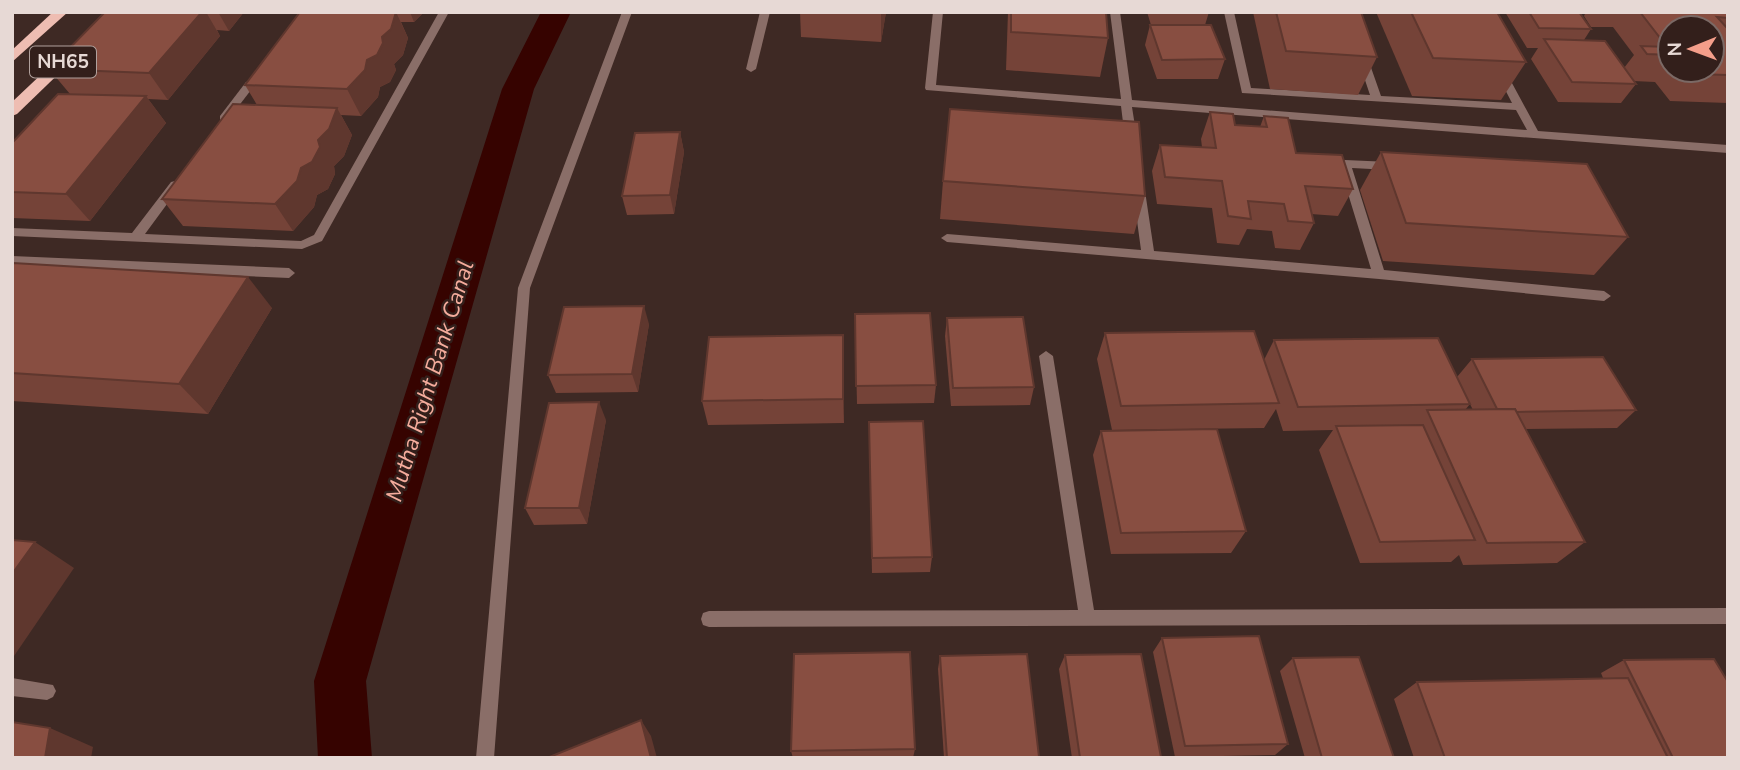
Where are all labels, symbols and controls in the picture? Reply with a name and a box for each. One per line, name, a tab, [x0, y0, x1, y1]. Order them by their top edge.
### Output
north arrow	[1656, 14, 1726, 84]
text: N	[1662, 42, 1688, 57]
road number: NH65	[30, 46, 96, 78]
water label: Mutha Right Bank Canal	[379, 257, 481, 505]

